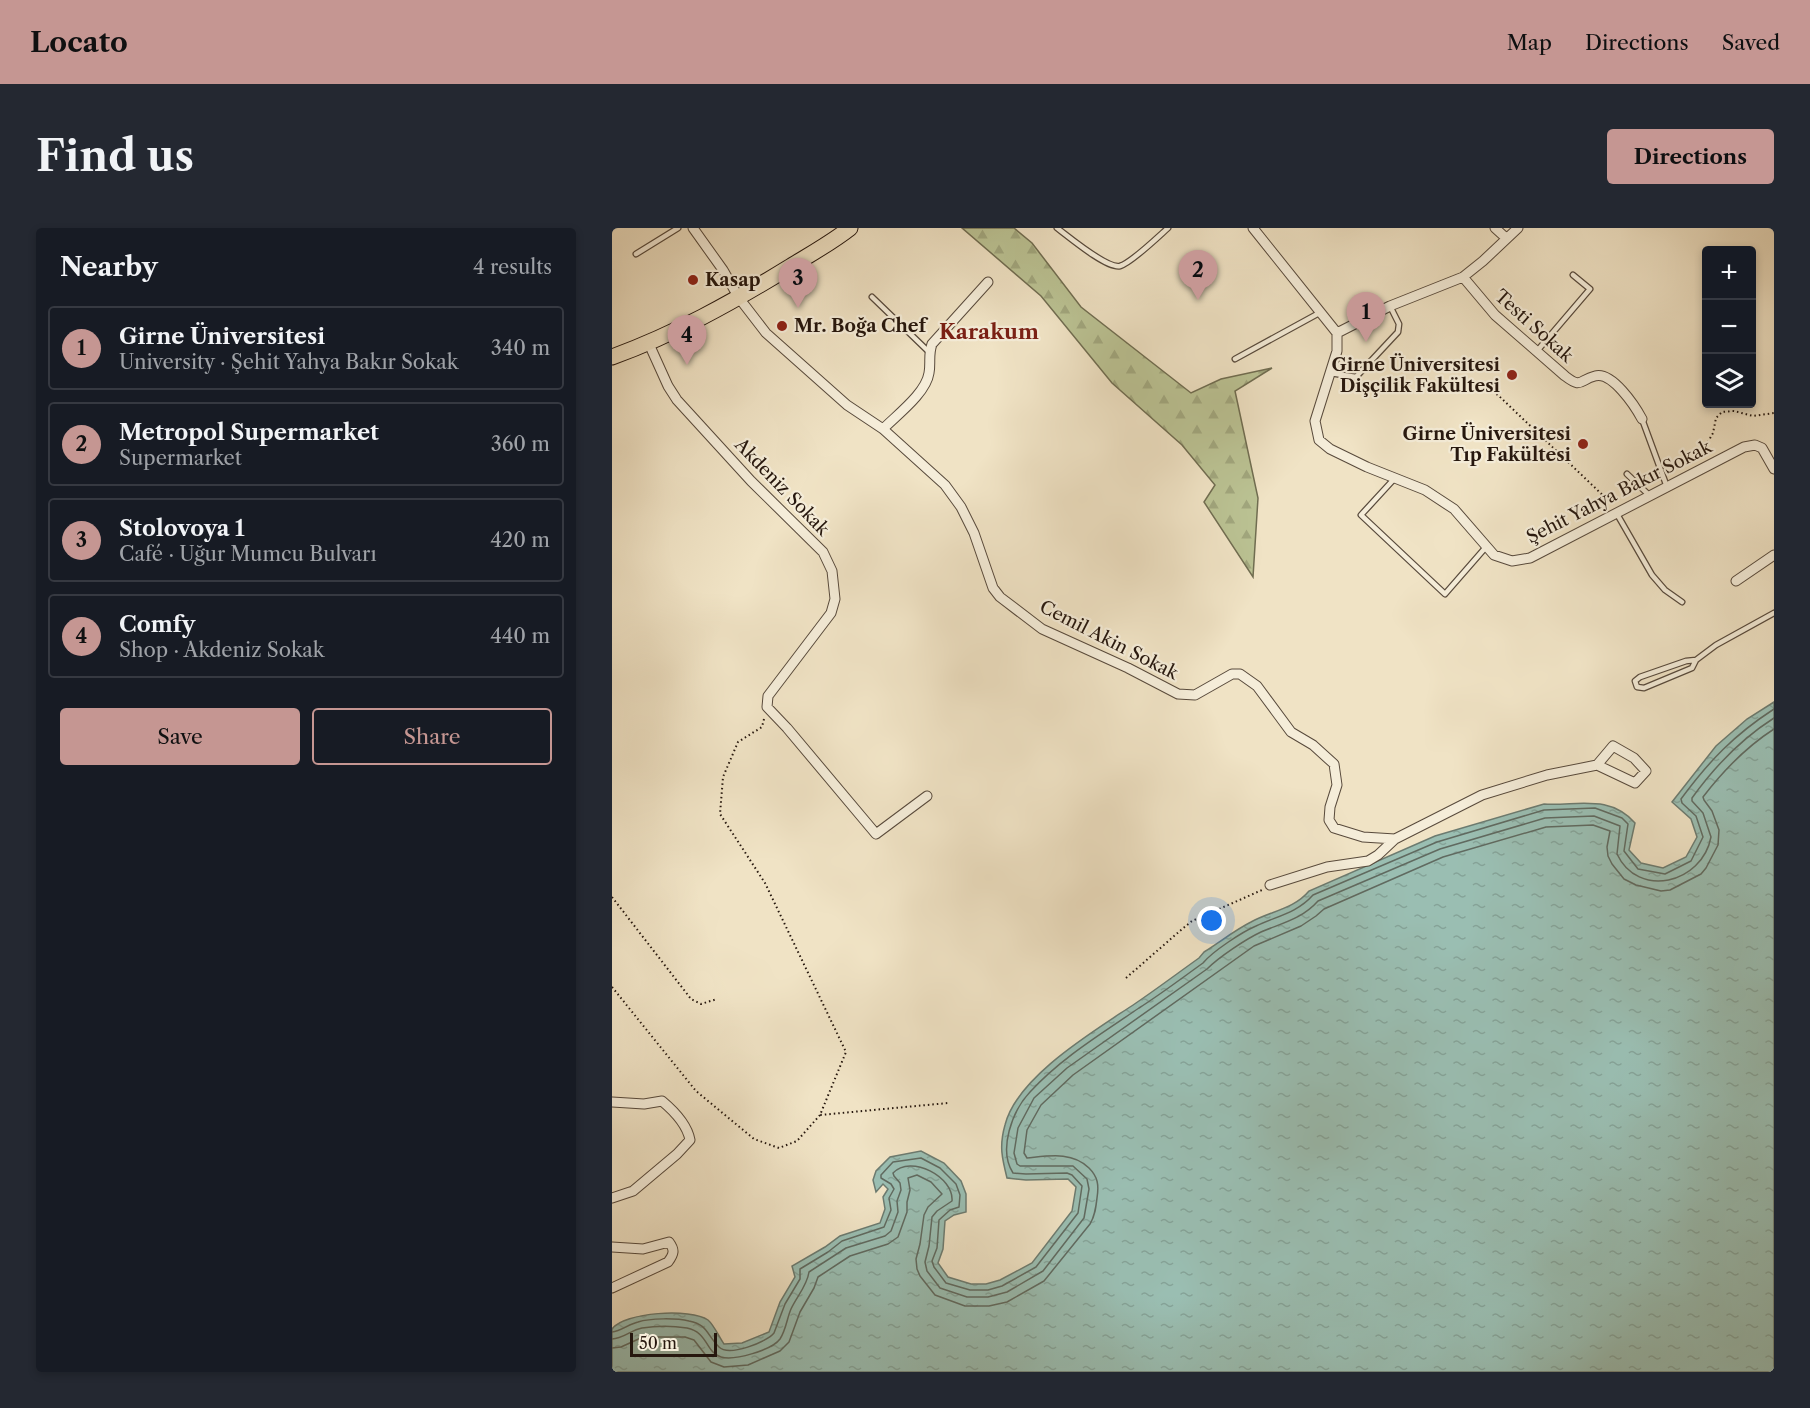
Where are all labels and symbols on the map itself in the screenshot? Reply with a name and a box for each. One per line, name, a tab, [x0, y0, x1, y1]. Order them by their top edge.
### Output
pin: 2	[1178, 250, 1218, 300]
pin: 3	[778, 259, 818, 308]
place label: Kasap	[705, 269, 761, 291]
marker: Kasap	[686, 273, 700, 287]
street label: Testi Sokak	[1490, 285, 1579, 368]
pin: 1	[1346, 292, 1386, 342]
place label: Mr. Boğa Chef	[794, 315, 929, 337]
pin: 4	[668, 316, 706, 365]
marker: Mr. Boğa Chef	[775, 319, 789, 333]
district label: Karakum	[939, 319, 1039, 344]
place label: Girne Üniversitesi Dişçilik Fakültesi	[1331, 353, 1501, 397]
marker: Girne Üniversitesi Dişçilik Fakültesi	[1505, 368, 1519, 382]
place label: Girne Üniversitesi Tıp Fakültesi	[1402, 422, 1572, 466]
street label: Akdeniz Sokak	[729, 433, 835, 541]
street label: Şehit Yahya Bakır Sokak	[1523, 435, 1717, 548]
marker: Girne Üniversitesi Tıp Fakültesi	[1576, 437, 1590, 451]
street label: Cemil Akin Sokak	[1036, 596, 1183, 685]
your location	[1197, 906, 1226, 935]
scale bar	[630, 1330, 717, 1358]

